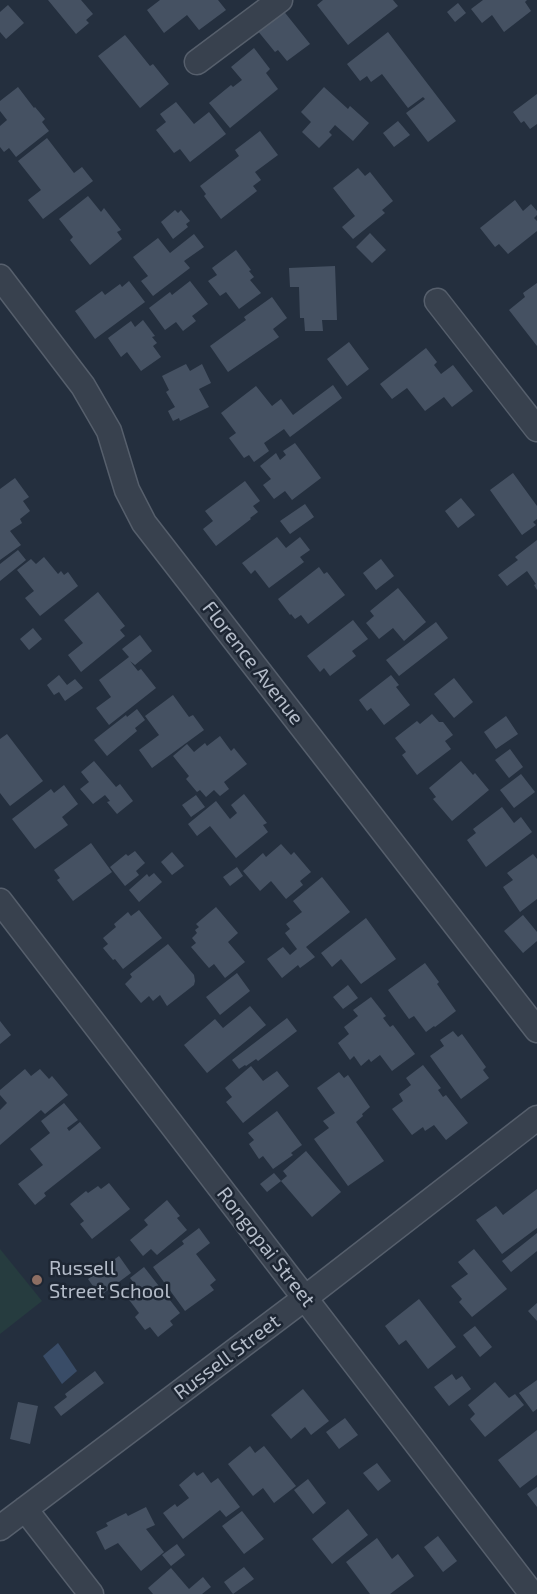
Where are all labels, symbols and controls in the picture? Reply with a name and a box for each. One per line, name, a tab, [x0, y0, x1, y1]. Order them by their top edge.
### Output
street label: Florence Avenue	[197, 596, 309, 730]
street label: Rongopai Street	[212, 1182, 320, 1312]
place label: Russell Street School	[49, 1256, 170, 1303]
marker: Russell Street School	[30, 1273, 44, 1287]
street label: Russell Street	[169, 1309, 285, 1405]

